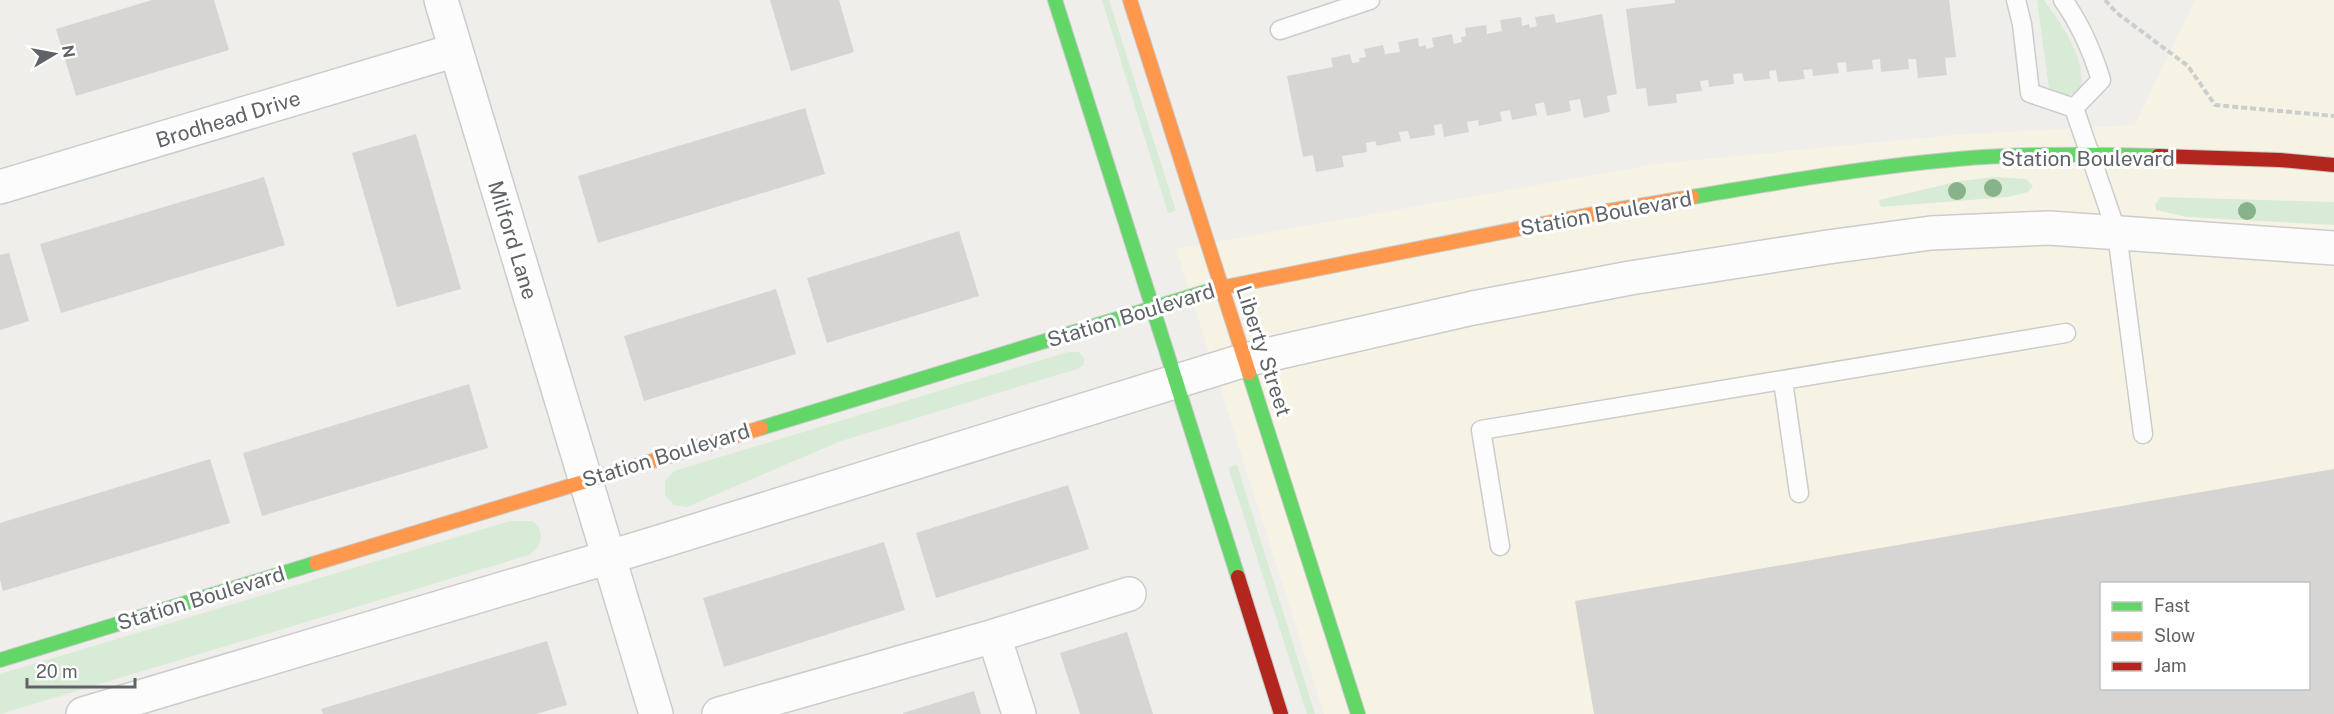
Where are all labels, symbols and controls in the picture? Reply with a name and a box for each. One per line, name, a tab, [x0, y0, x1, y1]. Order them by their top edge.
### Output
north arrow	[24, 24, 84, 84]
text: N	[58, 44, 79, 59]
street label: Brodhead Drive	[153, 85, 303, 153]
street label: Station Boulevard	[2001, 146, 2175, 171]
street label: Milford Lane	[483, 178, 543, 302]
street label: Station Boulevard	[1518, 186, 1694, 240]
street label: Station Boulevard	[1044, 278, 1218, 352]
street label: Liberty Street	[1231, 283, 1297, 419]
street label: Station Boulevard	[579, 418, 753, 492]
street label: Station Boulevard	[114, 561, 288, 635]
legend	[2100, 582, 2310, 690]
text: Fast	[2154, 595, 2190, 616]
text: Slow	[2154, 625, 2195, 646]
scale bar	[27, 651, 135, 689]
text: Jam	[2154, 655, 2187, 676]
text: 20 m	[36, 661, 78, 682]

